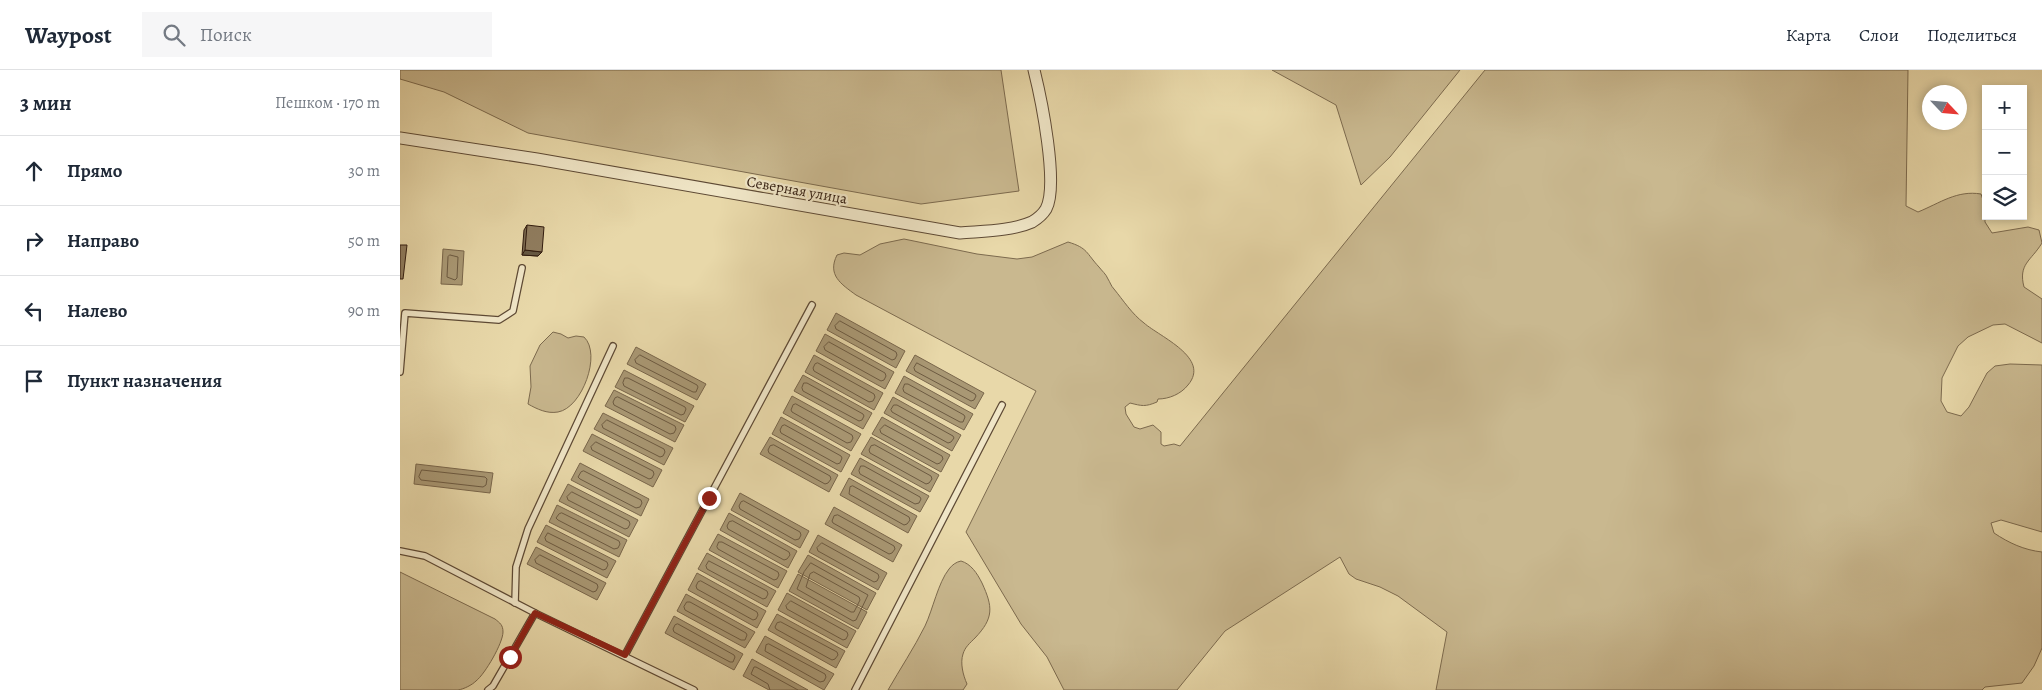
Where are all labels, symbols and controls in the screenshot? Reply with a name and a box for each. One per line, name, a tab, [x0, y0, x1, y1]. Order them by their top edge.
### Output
search box	[142, 12, 492, 57]
text: Waypost	[25, 19, 112, 51]
icon: search	[160, 21, 188, 49]
text: Поиск	[200, 22, 252, 48]
text: Карта	[1786, 23, 1831, 47]
text: Слои	[1859, 23, 1899, 47]
text: Поделиться	[1927, 23, 2017, 47]
north arrow	[1922, 85, 1967, 130]
map controls	[1982, 85, 2027, 220]
button: +	[1982, 85, 2027, 130]
text: 3 мин	[20, 89, 72, 117]
text: Пешком · 170 m	[275, 92, 380, 114]
button: −	[1982, 130, 2027, 175]
icon: ahead	[20, 157, 48, 185]
text: Прямо	[67, 158, 122, 184]
text: 30 m	[348, 160, 380, 182]
street label: Северная улица	[745, 171, 849, 209]
button: layers	[1982, 175, 2027, 220]
icon: right	[20, 227, 48, 255]
text: Направо	[67, 228, 139, 254]
text: 50 m	[348, 230, 380, 252]
icon: left	[20, 297, 48, 325]
text: Налево	[67, 298, 127, 324]
text: 90 m	[348, 300, 380, 322]
icon: arrive	[20, 367, 48, 395]
text: Пункт назначения	[67, 368, 222, 394]
route end	[698, 487, 721, 510]
route start	[499, 646, 522, 669]

